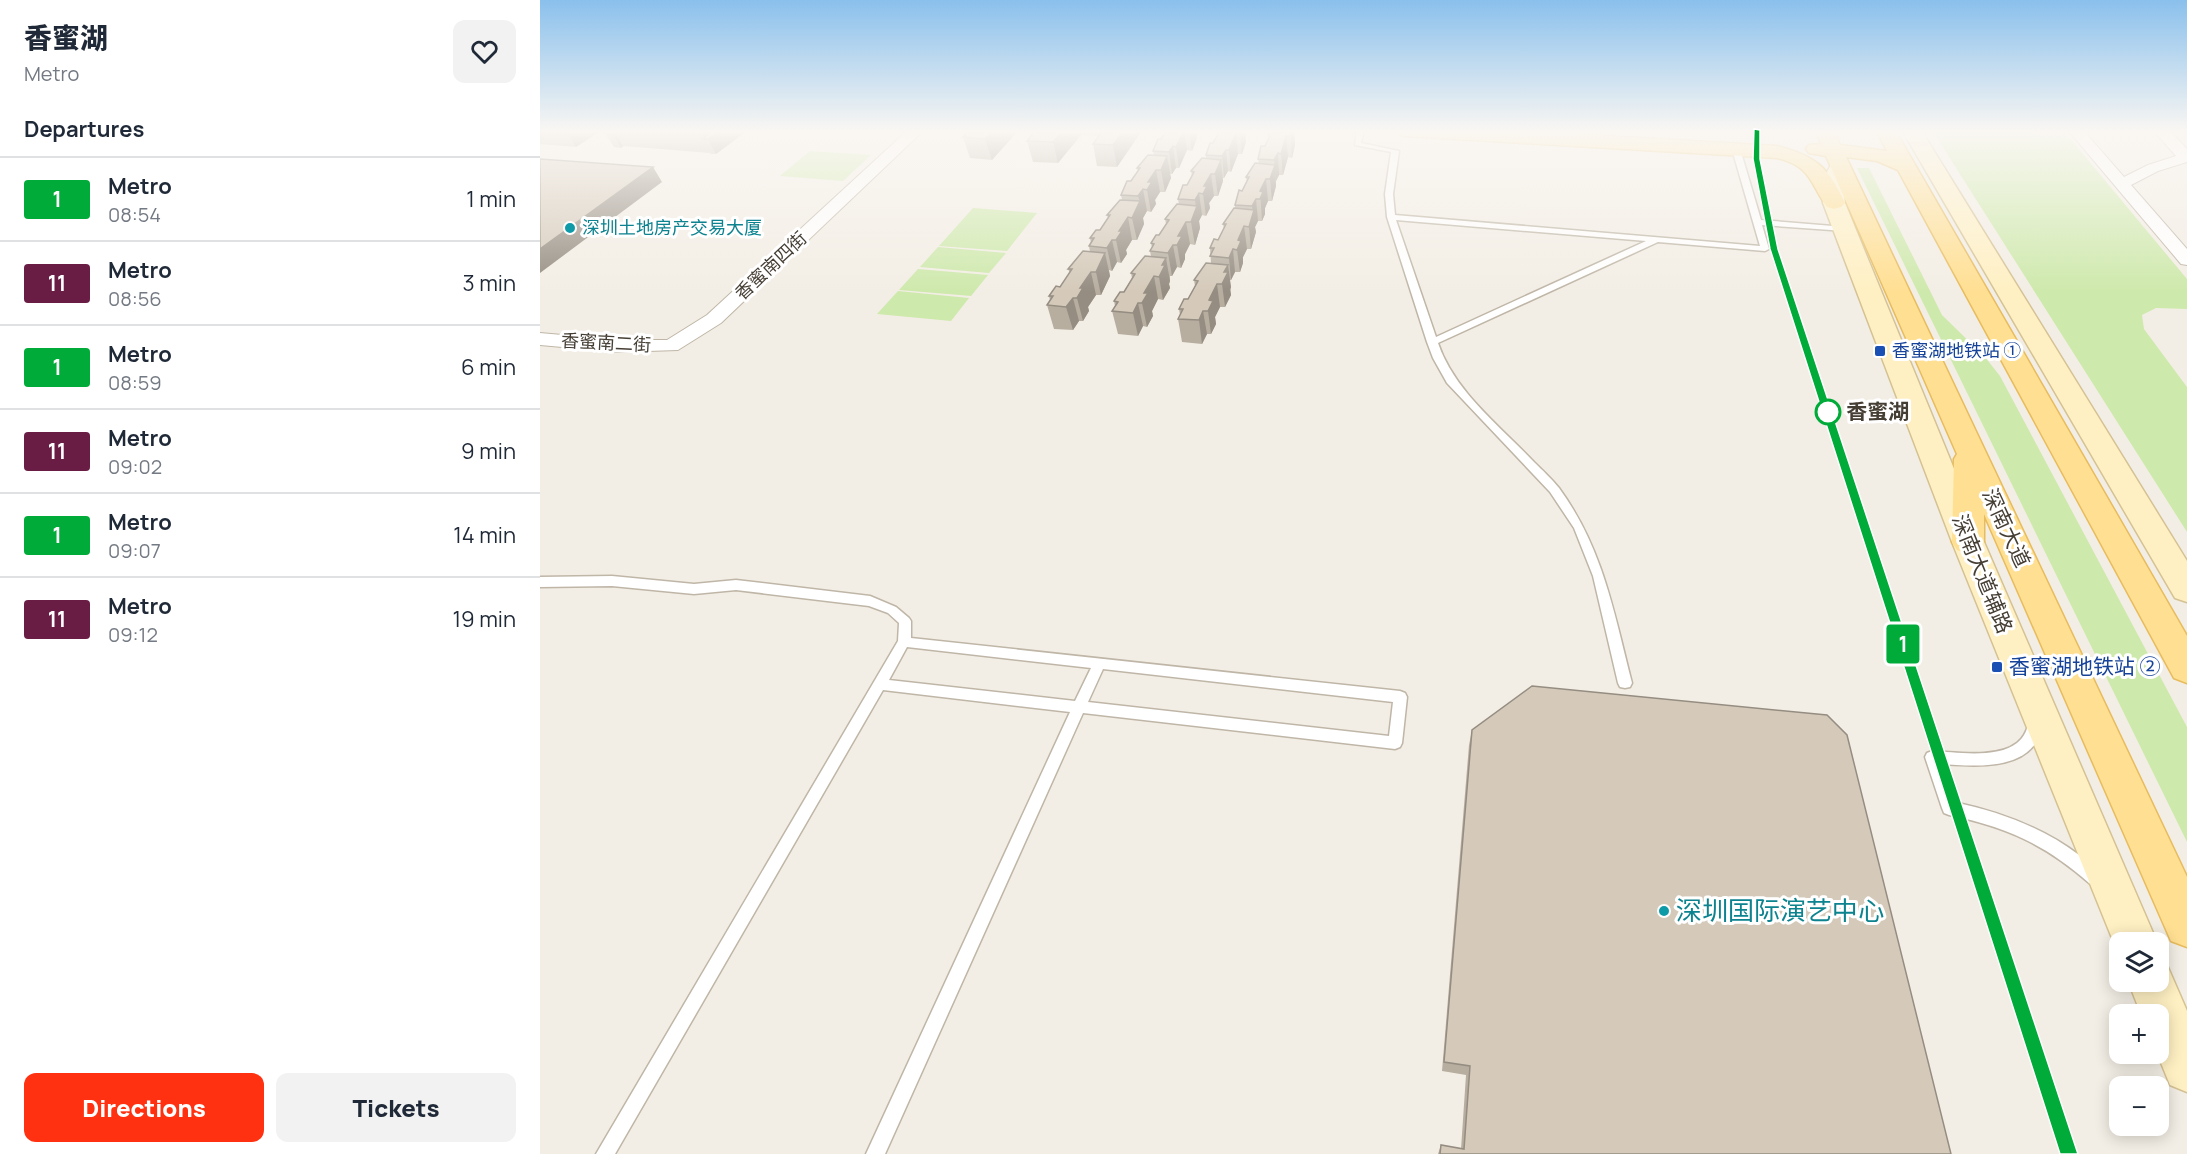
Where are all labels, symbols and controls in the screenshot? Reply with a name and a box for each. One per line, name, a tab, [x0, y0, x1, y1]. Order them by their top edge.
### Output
text: 香蜜湖	[24, 18, 108, 56]
button: heart	[453, 20, 516, 83]
text: Metro	[24, 60, 79, 87]
text: Departures	[24, 114, 144, 144]
text: Metro	[108, 171, 172, 201]
text: 1 min	[466, 184, 516, 214]
text: 1	[52, 185, 62, 213]
text: 08:54	[108, 201, 161, 228]
place label: 深圳土地房产交易大厦	[582, 215, 762, 239]
marker: 深圳土地房产交易大厦	[563, 221, 577, 235]
street label: 香蜜南四街	[729, 226, 811, 305]
text: Metro	[108, 255, 172, 285]
text: 3 min	[463, 268, 516, 298]
text: 11	[48, 269, 66, 297]
text: 08:56	[108, 285, 162, 312]
street label: 香蜜南二街	[560, 328, 652, 356]
place label: 香蜜湖地铁站 ①	[1892, 338, 2022, 362]
text: Metro	[108, 339, 172, 369]
marker: 香蜜湖地铁站 ①	[1873, 344, 1887, 358]
text: 6 min	[461, 352, 516, 382]
text: 1	[52, 353, 62, 381]
text: 08:59	[108, 369, 162, 396]
place label: 香蜜湖	[1846, 397, 1909, 425]
marker: 香蜜湖	[1815, 399, 1841, 425]
text: Metro	[108, 423, 172, 453]
text: 9 min	[461, 436, 516, 466]
text: 11	[48, 437, 66, 465]
text: 09:02	[108, 453, 162, 480]
street label: 深南大道	[1976, 484, 2037, 572]
text: Metro	[108, 507, 172, 537]
street label: 深南大道辅路	[1946, 510, 2020, 637]
text: 14 min	[453, 520, 516, 550]
text: 1	[52, 521, 62, 549]
text: 09:07	[108, 537, 161, 564]
text: Metro	[108, 591, 172, 621]
text: 19 min	[453, 604, 516, 634]
text: 11	[48, 605, 66, 633]
text: 09:12	[108, 621, 158, 648]
line badge: 1	[1884, 624, 1922, 664]
text: 1	[1898, 630, 1908, 658]
place label: 香蜜湖地铁站 ②	[2009, 652, 2160, 680]
marker: 香蜜湖地铁站 ②	[1990, 660, 2004, 674]
place label: 深圳国际演艺中心	[1676, 892, 1884, 928]
marker: 深圳国际演艺中心	[1657, 904, 1671, 918]
map controls	[2109, 932, 2169, 1136]
button: layers	[2109, 932, 2169, 992]
button: +	[2109, 1004, 2169, 1064]
button: Directions	[24, 1073, 264, 1142]
button: Tickets	[276, 1073, 516, 1142]
button: −	[2109, 1076, 2169, 1136]

